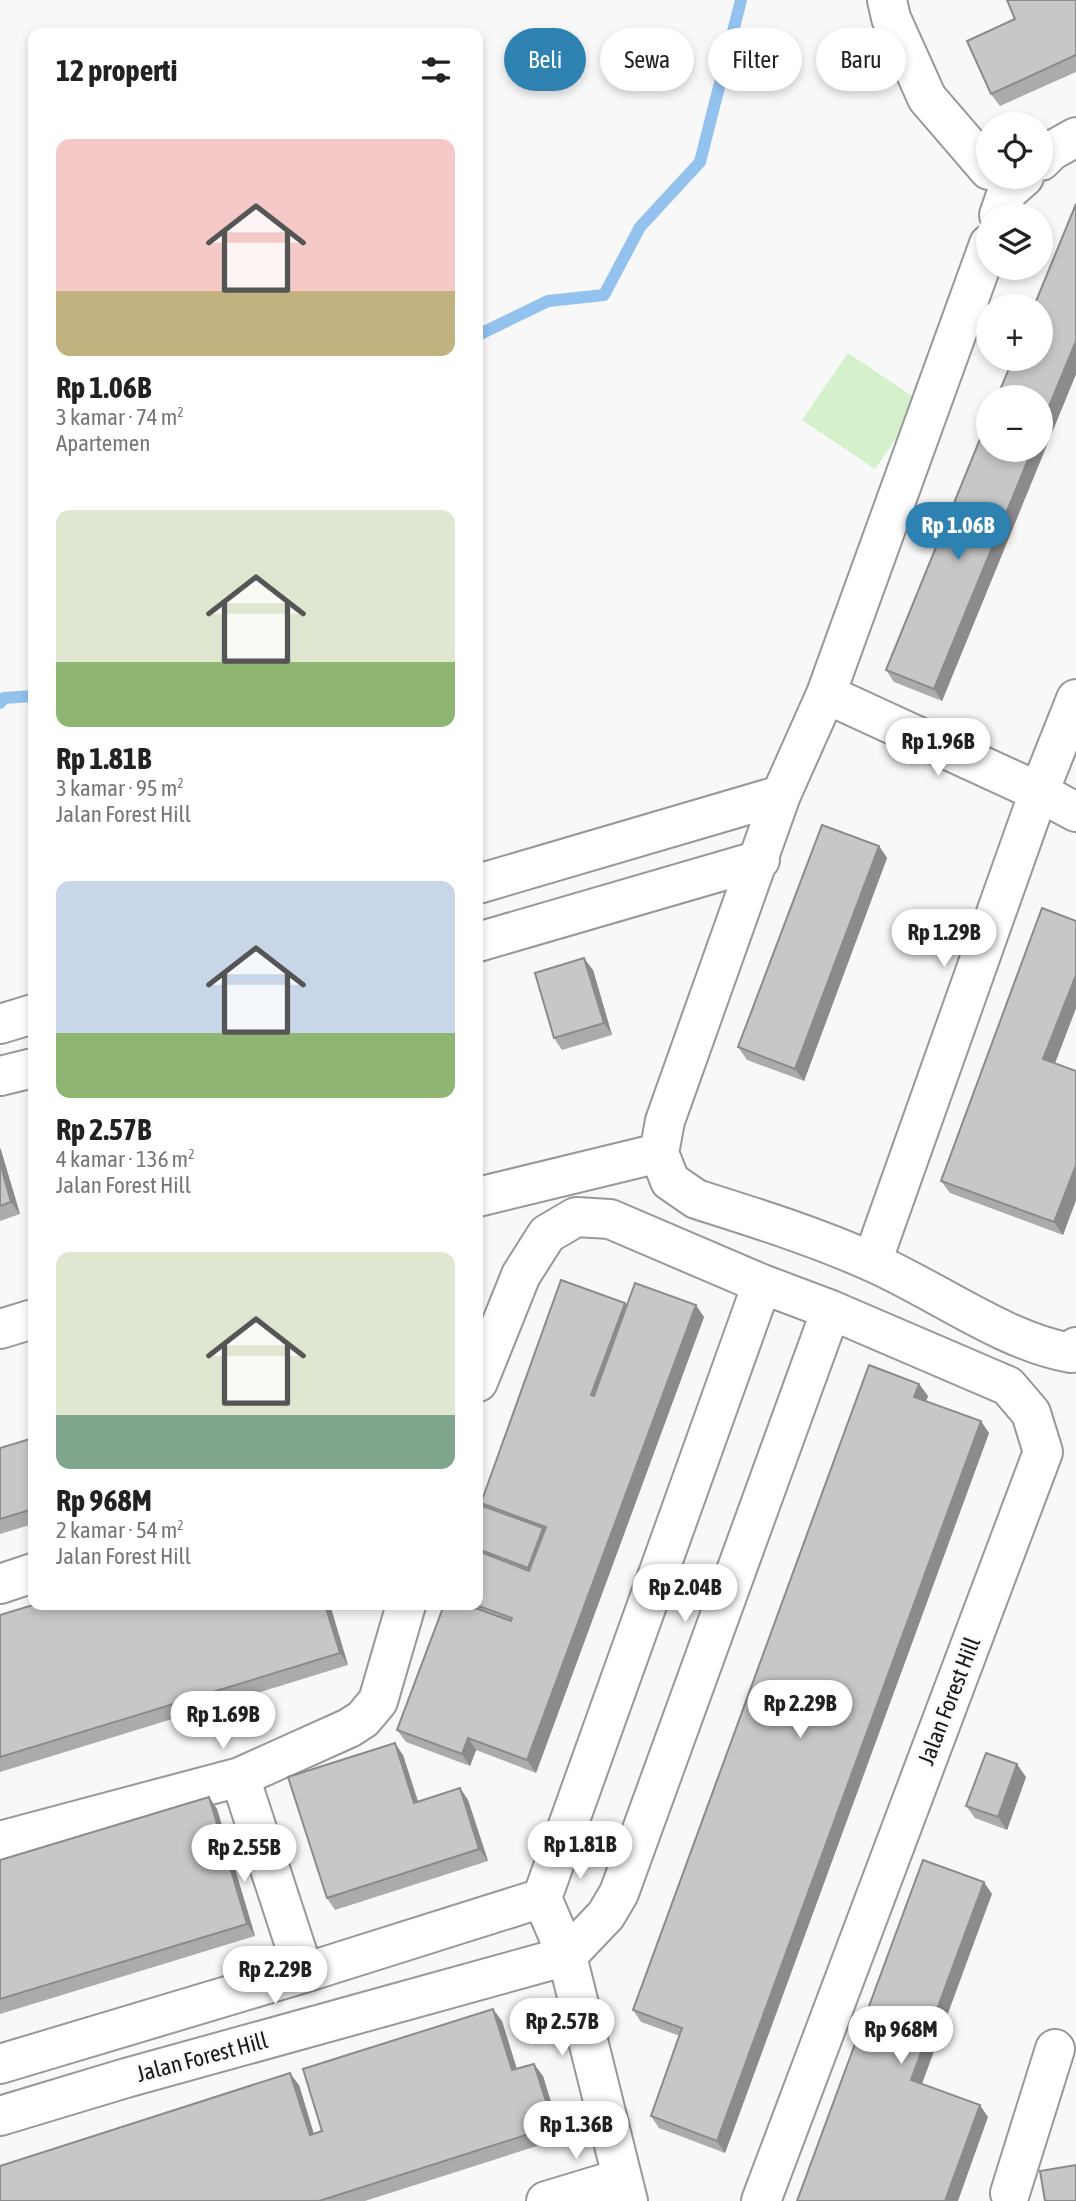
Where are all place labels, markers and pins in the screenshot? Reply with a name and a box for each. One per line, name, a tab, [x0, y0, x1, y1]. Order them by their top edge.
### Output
pin: Rp 1.06B	[886, 503, 1030, 562]
pin: Rp 1.96B	[866, 718, 1010, 778]
pin: Rp 1.29B	[872, 909, 1016, 969]
pin: Rp 2.04B	[613, 1564, 757, 1624]
pin: Rp 2.29B	[728, 1680, 872, 1740]
pin: Rp 1.69B	[151, 1692, 295, 1751]
pin: Rp 1.81B	[508, 1822, 652, 1881]
pin: Rp 2.55B	[172, 1825, 316, 1884]
pin: Rp 2.29B	[203, 1946, 347, 2006]
pin: Rp 2.57B	[490, 1998, 634, 2058]
pin: Rp 968M	[836, 2007, 966, 2066]
pin: Rp 1.36B	[504, 2102, 648, 2161]

